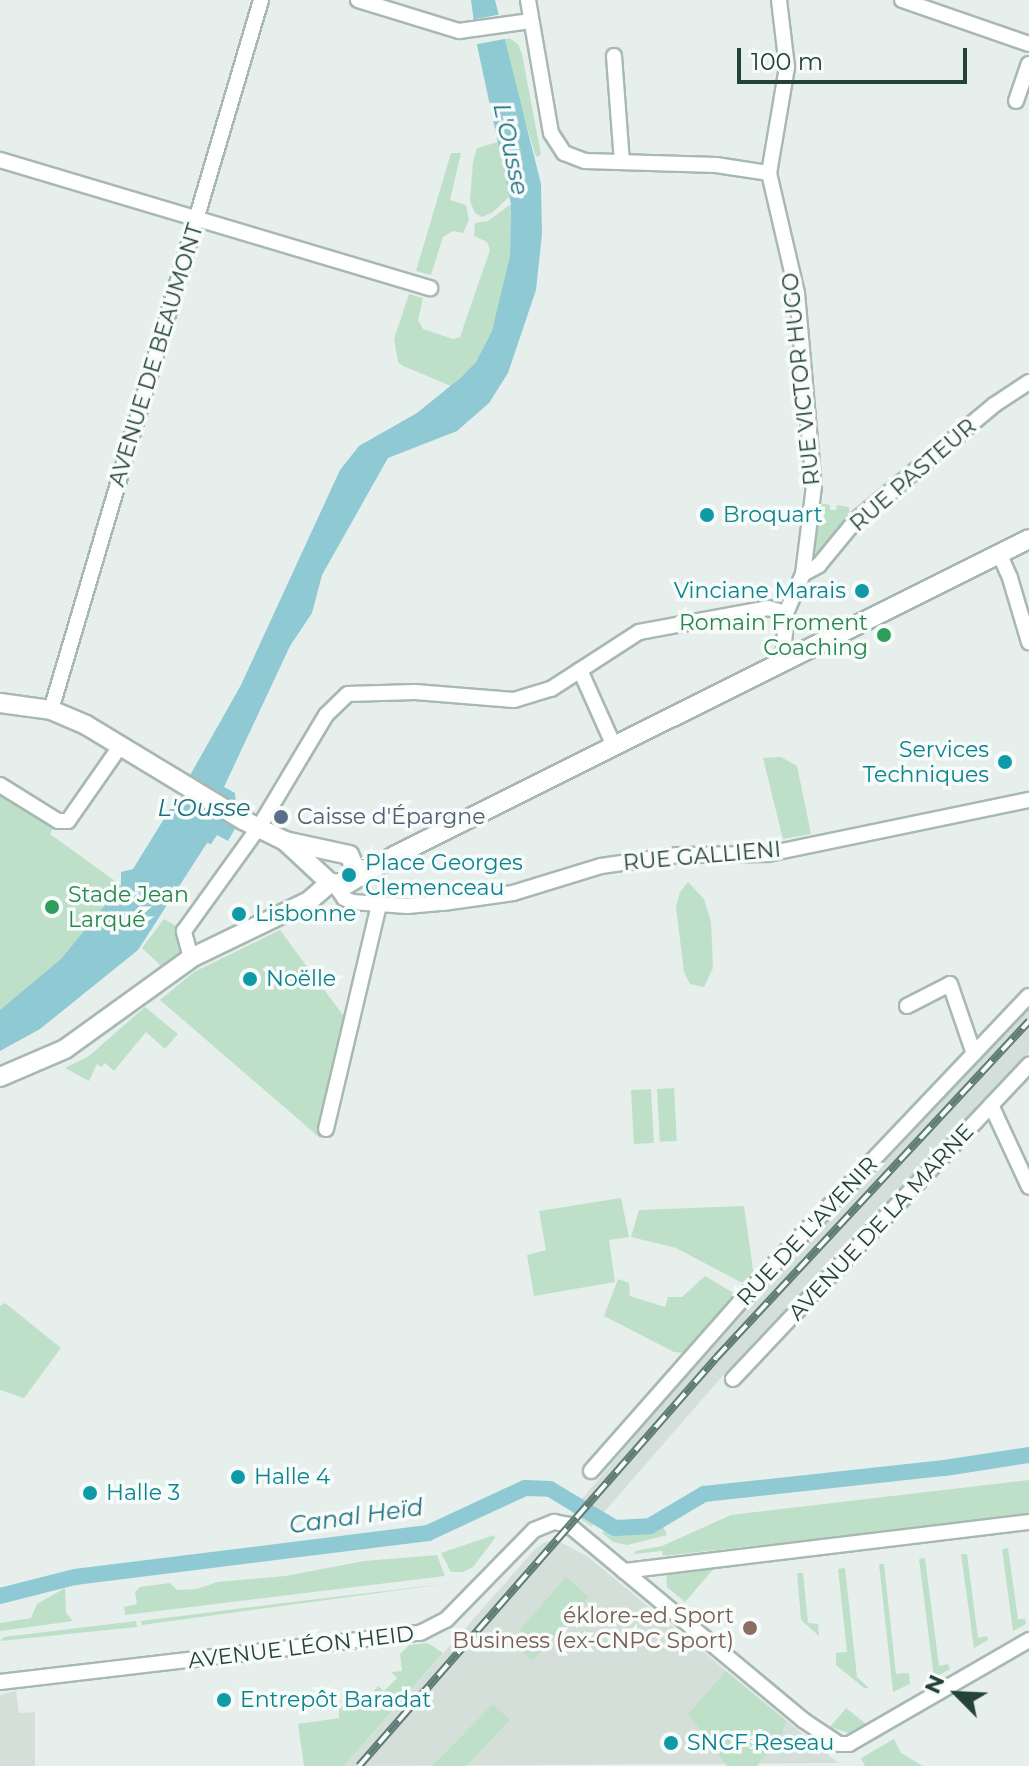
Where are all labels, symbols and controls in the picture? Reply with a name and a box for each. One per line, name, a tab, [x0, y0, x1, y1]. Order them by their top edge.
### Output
scale bar	[741, 32, 971, 82]
text: 100 m	[751, 47, 823, 76]
water label: L'Ousse	[487, 100, 535, 198]
street label: AVENUE DE BEAUMONT	[103, 220, 209, 490]
street label: RUE VICTOR HUGO	[777, 271, 825, 487]
street label: RUE PASTEUR	[845, 413, 981, 537]
place label: Broquart	[723, 502, 823, 528]
marker: Broquart	[698, 506, 716, 524]
place label: Vinciane Marais	[674, 578, 846, 604]
marker: Vinciane Marais	[853, 582, 871, 600]
place label: Romain Froment Coaching	[679, 609, 868, 660]
marker: Romain Froment Coaching	[875, 626, 893, 644]
place label: Services Techniques	[863, 736, 989, 788]
marker: Services Techniques	[996, 753, 1014, 771]
water label: L'Ousse	[157, 794, 251, 822]
place label: Caisse d'Épargne	[297, 804, 486, 830]
marker: Caisse d'Épargne	[272, 808, 290, 826]
street label: RUE GALLIENI	[622, 836, 782, 876]
place label: Place Georges Clemenceau	[365, 849, 523, 900]
marker: Place Georges Clemenceau	[340, 866, 358, 884]
place label: Stade Jean Larqué	[68, 881, 189, 932]
marker: Stade Jean Larqué	[43, 898, 61, 916]
place label: Lisbonne	[255, 901, 356, 927]
marker: Lisbonne	[230, 905, 248, 923]
place label: Noëlle	[266, 966, 336, 992]
marker: Noëlle	[241, 970, 259, 988]
street label: AVENUE DE LA MARNE	[783, 1118, 979, 1326]
street label: RUE DE L'AVENIR	[731, 1151, 883, 1311]
place label: Halle 4	[254, 1464, 330, 1490]
marker: Halle 4	[229, 1468, 247, 1486]
place label: Halle 3	[106, 1480, 180, 1506]
marker: Halle 3	[81, 1484, 99, 1502]
water label: Canal Heïd	[287, 1492, 425, 1540]
place label: éklore-ed Sport Business (ex-CNPC Sport)	[452, 1602, 734, 1654]
marker: éklore-ed Sport Business (ex-CNPC Sport)	[741, 1619, 759, 1637]
street label: AVENUE LÉON HEID	[186, 1620, 416, 1674]
north arrow	[917, 1654, 997, 1734]
text: N	[919, 1670, 951, 1698]
place label: Entrepôt Baradat	[240, 1687, 431, 1713]
marker: Entrepôt Baradat	[215, 1691, 233, 1709]
place label: SNCF Reseau	[687, 1730, 834, 1756]
marker: SNCF Reseau	[662, 1734, 680, 1752]

